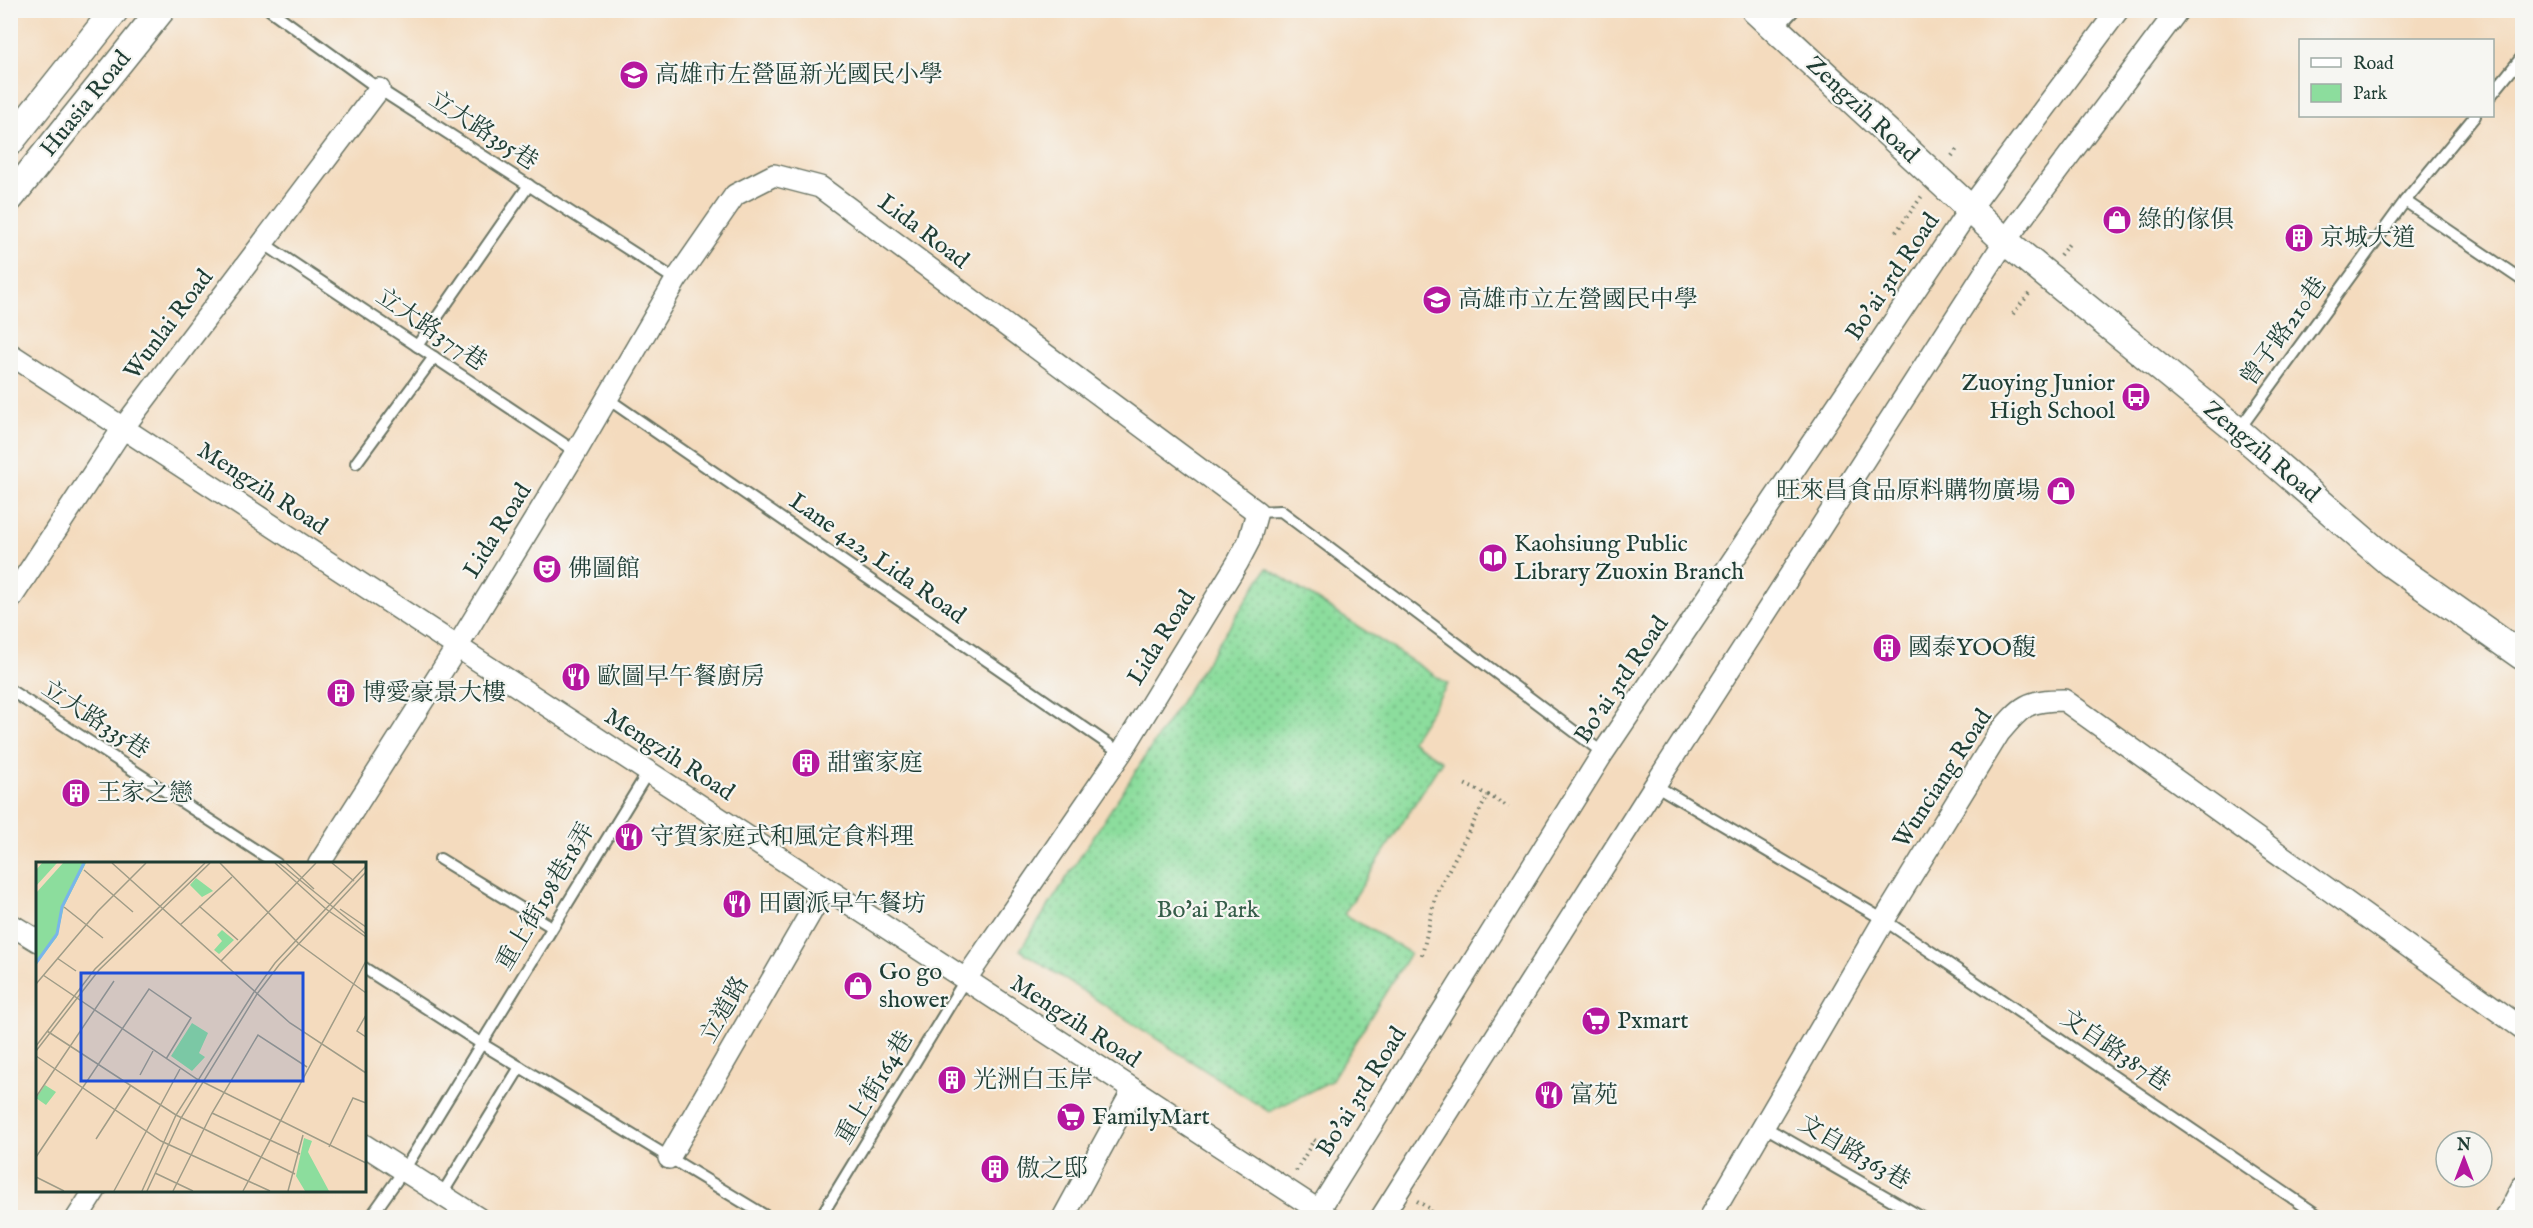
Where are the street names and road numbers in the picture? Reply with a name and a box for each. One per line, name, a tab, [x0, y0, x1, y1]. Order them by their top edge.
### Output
street label: Huasia Road	[34, 44, 138, 163]
street label: Zengzih Road	[1799, 50, 1925, 170]
street label: 立大路395巷	[423, 84, 543, 178]
street label: Lida Road	[871, 188, 975, 276]
street label: Bo'ai 3rd Road	[1839, 207, 1947, 347]
street label: Wunlai Road	[117, 263, 221, 386]
street label: 曾子路210巷	[2234, 271, 2334, 393]
street label: 立大路377巷	[370, 282, 492, 378]
street label: Zengzih Road	[2196, 394, 2326, 510]
street label: Mengzih Road	[191, 435, 333, 543]
street label: Lida Road	[457, 478, 539, 584]
street label: Lane 422, Lida Road	[783, 487, 971, 632]
street label: Lida Road	[1121, 585, 1203, 691]
street label: Bo'ai 3rd Road	[1568, 610, 1676, 750]
street label: 立大路335巷	[35, 674, 155, 766]
street label: Mengzih Road	[598, 701, 740, 809]
street label: Wunciang Road	[1886, 703, 2000, 854]
street label: 重上街198巷18弄	[490, 817, 602, 977]
street label: Mengzih Road	[1004, 968, 1146, 1076]
street label: 立道路	[694, 971, 756, 1049]
street label: 文自路387巷	[2054, 1003, 2176, 1099]
street label: Bo'ai 3rd Road	[1310, 1021, 1414, 1163]
street label: 重上街164巷	[829, 1026, 921, 1150]
street label: 文自路363巷	[1793, 1109, 1915, 1197]

